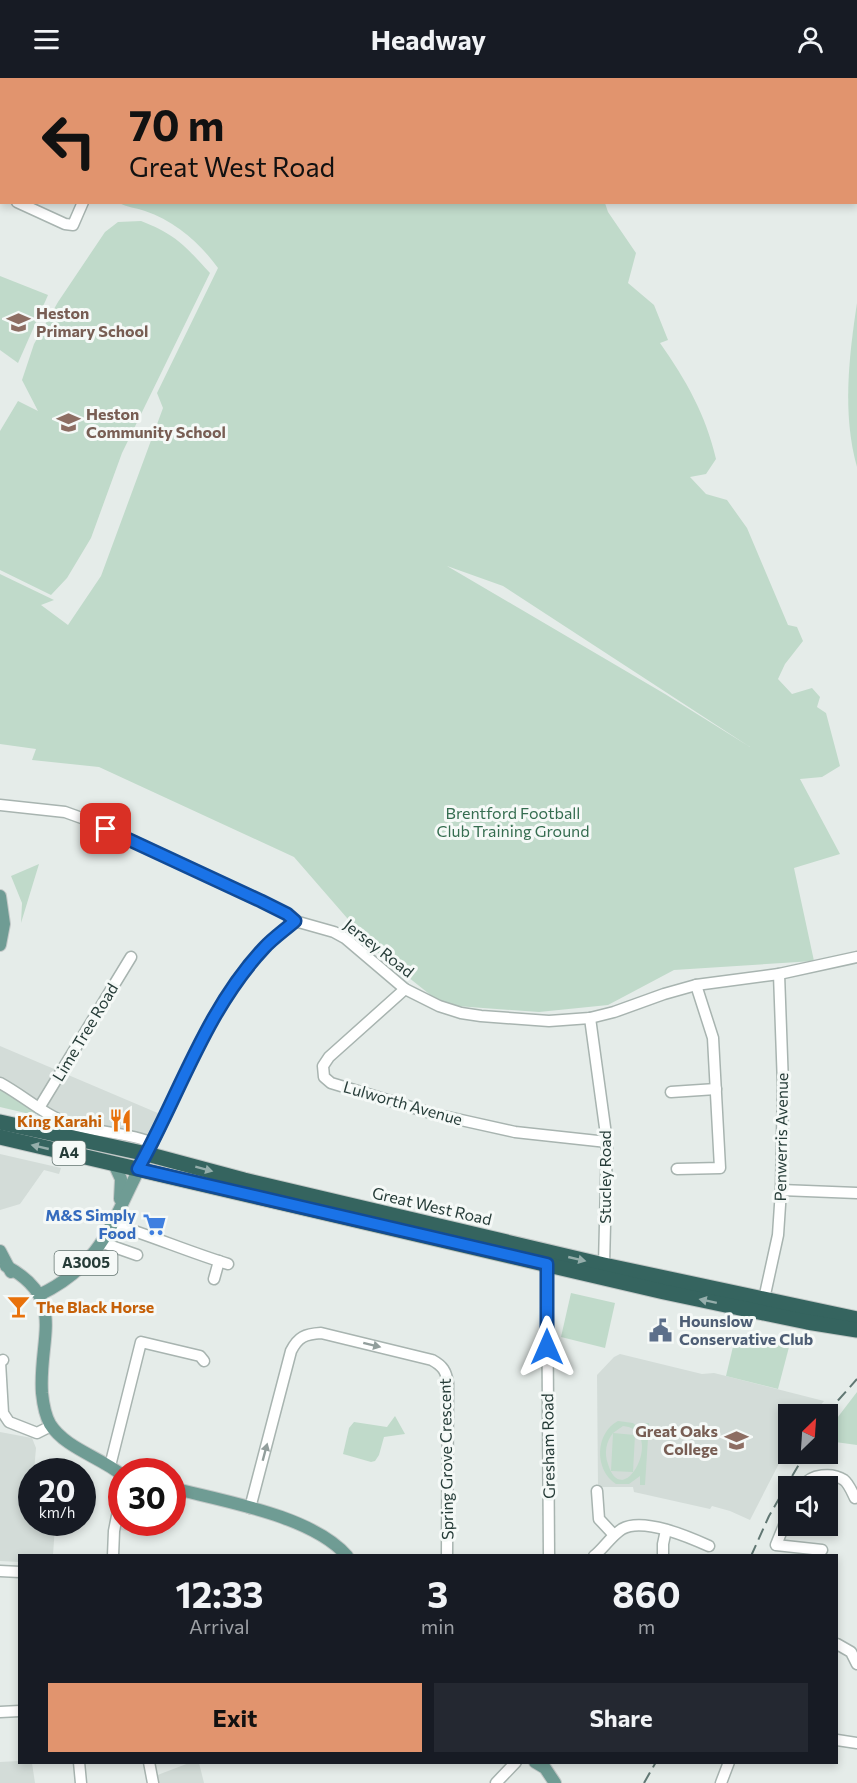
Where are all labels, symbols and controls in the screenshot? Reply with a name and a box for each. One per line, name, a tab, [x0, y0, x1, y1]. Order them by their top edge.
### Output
icon: menu	[30, 23, 63, 56]
text: Headway	[371, 23, 486, 56]
icon: person	[794, 23, 827, 56]
text: 70 m	[129, 98, 224, 150]
icon: left	[30, 102, 108, 180]
text: Great West Road	[129, 150, 335, 183]
place label: Heston Primary School	[36, 303, 148, 340]
school or university icon: Heston Primary School	[5, 309, 31, 335]
place label: Heston Community School	[86, 404, 226, 441]
school or university icon: Heston Community School	[55, 410, 81, 436]
pin	[80, 803, 131, 854]
park label: Brentford Football Club Training Ground	[436, 803, 590, 840]
icon: arrive	[89, 812, 122, 845]
street label: Jersey Road	[341, 914, 418, 981]
street label: Lime Tree Road	[48, 979, 121, 1084]
street label: Penwerris Avenue	[770, 1072, 791, 1202]
street label: Lulworth Avenue	[342, 1076, 465, 1129]
restaurant icon: King Karahi	[107, 1108, 133, 1134]
place label: King Karahi	[17, 1111, 102, 1130]
street label: Stucley Road	[595, 1130, 614, 1224]
one-way arrow	[31, 1141, 50, 1151]
road number: A4	[52, 1141, 86, 1165]
one-way arrow	[195, 1165, 213, 1174]
street label: Great West Road	[370, 1183, 494, 1229]
place label: M&S Simply Food	[45, 1205, 136, 1242]
supermarket icon: M&S Simply Food	[141, 1211, 167, 1237]
road number: A3005	[54, 1251, 118, 1275]
one-way arrow	[568, 1255, 587, 1264]
bar icon: The Black Horse	[5, 1294, 31, 1320]
one-way arrow	[699, 1296, 717, 1306]
place label: The Black Horse	[36, 1297, 154, 1316]
place label: Hounslow Conservative Club	[679, 1311, 813, 1348]
position arrow	[515, 1315, 579, 1379]
public building icon: Hounslow Conservative Club	[648, 1317, 674, 1343]
one-way arrow	[363, 1341, 381, 1351]
street label: Spring Grove Crescent	[435, 1378, 456, 1540]
street label: Gresham Road	[537, 1393, 558, 1499]
north arrow	[778, 1404, 838, 1464]
map controls	[778, 1404, 838, 1536]
place label: Great Oaks College	[635, 1421, 718, 1458]
school or university icon: Great Oaks College	[723, 1427, 749, 1453]
one-way arrow	[261, 1443, 270, 1461]
speed limit sign: 30	[108, 1458, 186, 1536]
text: 20	[39, 1471, 75, 1508]
button: sound	[778, 1476, 838, 1536]
text: km/h	[39, 1503, 75, 1521]
text: 12:33	[175, 1571, 263, 1615]
text: 3	[427, 1571, 448, 1615]
text: 860	[612, 1571, 681, 1615]
text: Arrival	[189, 1614, 250, 1638]
text: min	[421, 1614, 455, 1638]
text: m	[638, 1614, 655, 1638]
button: Exit	[48, 1683, 422, 1752]
button: Share	[434, 1683, 808, 1752]

